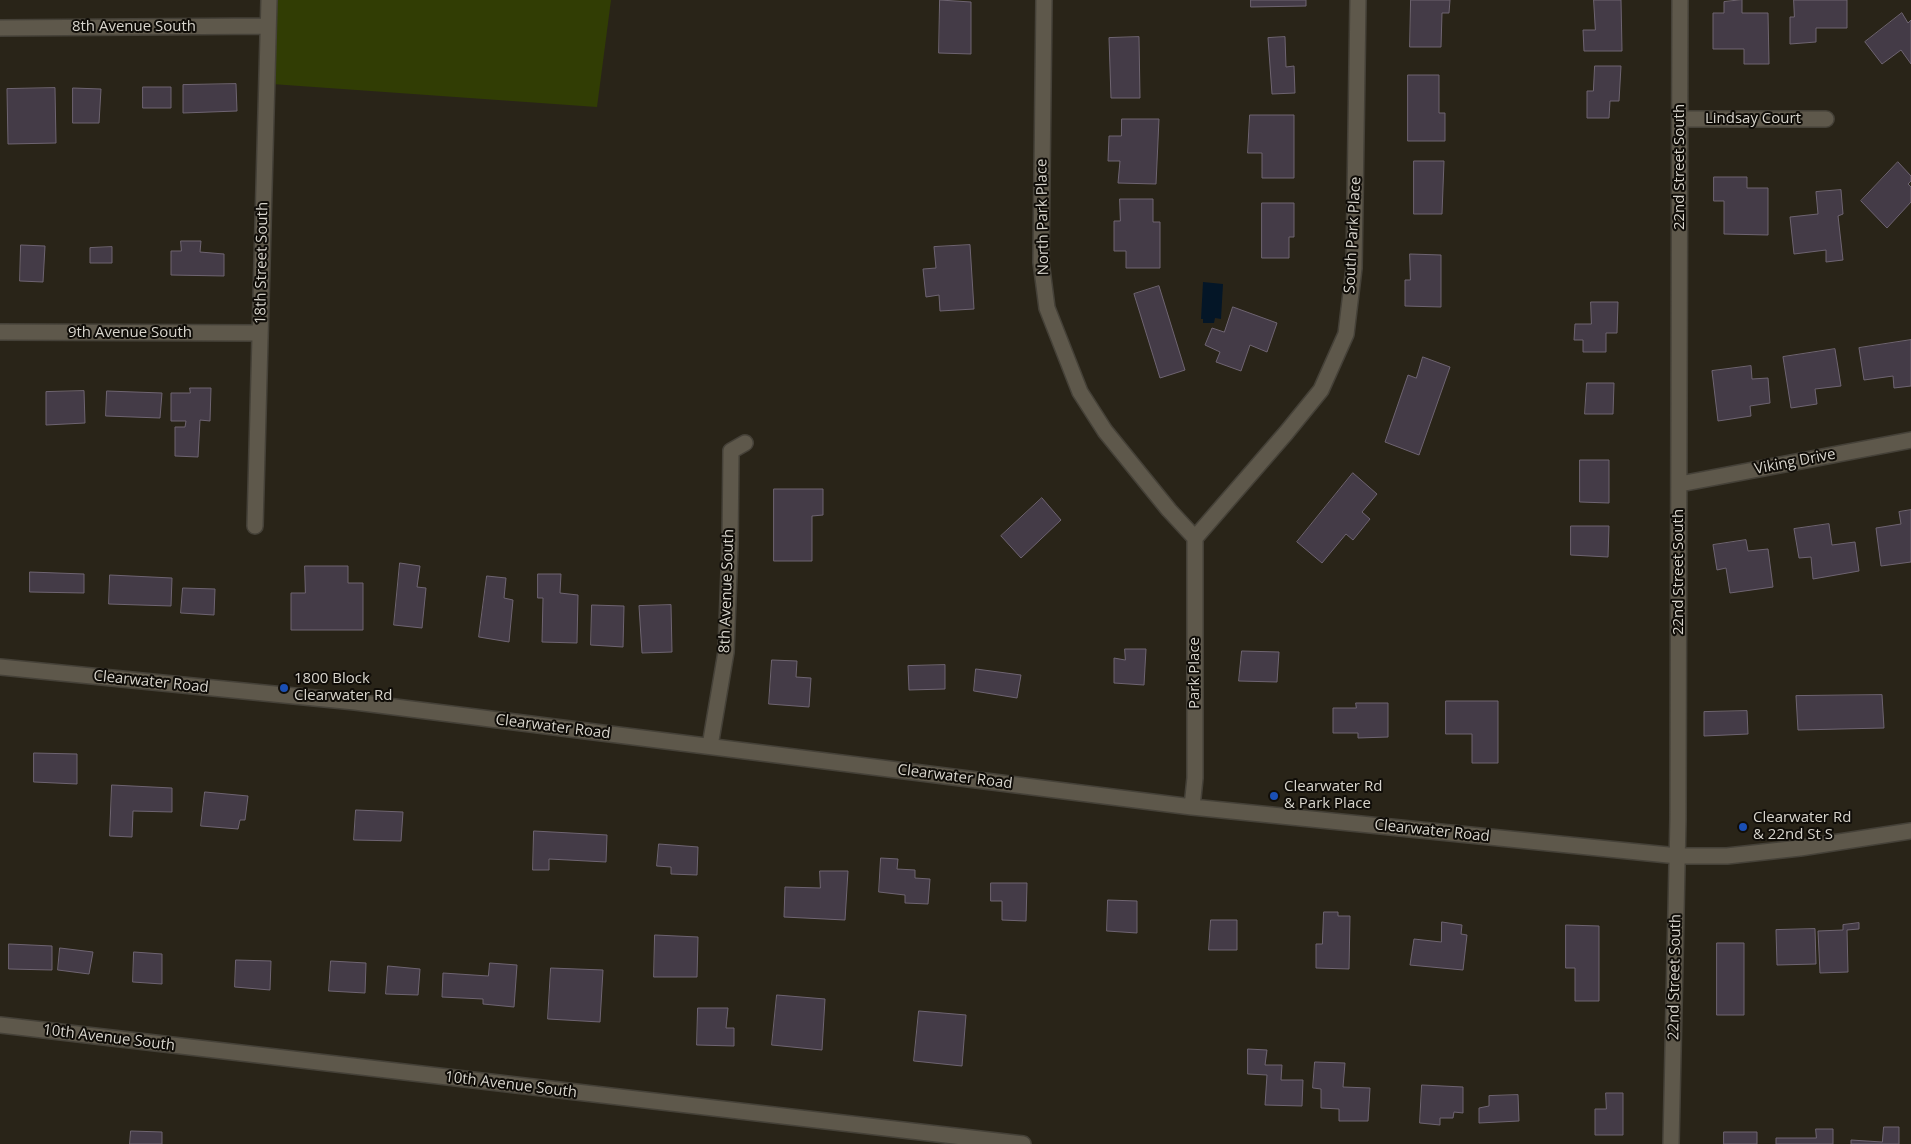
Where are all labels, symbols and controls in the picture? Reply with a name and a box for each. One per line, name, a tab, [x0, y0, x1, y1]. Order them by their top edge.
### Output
street label: 8th Avenue South	[72, 18, 196, 36]
street label: 22nd Street South	[1671, 104, 1689, 230]
street label: Lindsay Court	[1705, 110, 1801, 128]
street label: North Park Place	[1033, 158, 1053, 276]
street label: South Park Place	[1341, 176, 1365, 294]
street label: 18th Street South	[252, 202, 272, 324]
street label: 9th Avenue South	[68, 324, 192, 342]
street label: Viking Drive	[1753, 445, 1837, 479]
street label: 22nd Street South	[1670, 509, 1688, 635]
street label: 8th Avenue South	[716, 529, 738, 653]
street label: Park Place	[1186, 637, 1204, 709]
street label: Clearwater Road	[93, 667, 209, 697]
place label: 1800 Block Clearwater Rd	[294, 670, 392, 705]
marker: 1800 Block Clearwater Rd	[278, 682, 290, 694]
street label: Clearwater Road	[494, 711, 612, 743]
street label: Clearwater Road	[896, 761, 1014, 793]
place label: Clearwater Rd & Park Place	[1284, 778, 1382, 813]
marker: Clearwater Rd & Park Place	[1268, 790, 1280, 802]
place label: Clearwater Rd & 22nd St S	[1753, 809, 1851, 844]
street label: Clearwater Road	[1374, 816, 1490, 846]
marker: Clearwater Rd & 22nd St S	[1737, 821, 1749, 833]
street label: 22nd Street South	[1665, 914, 1685, 1040]
street label: 10th Avenue South	[42, 1021, 176, 1055]
street label: 10th Avenue South	[444, 1068, 578, 1102]

